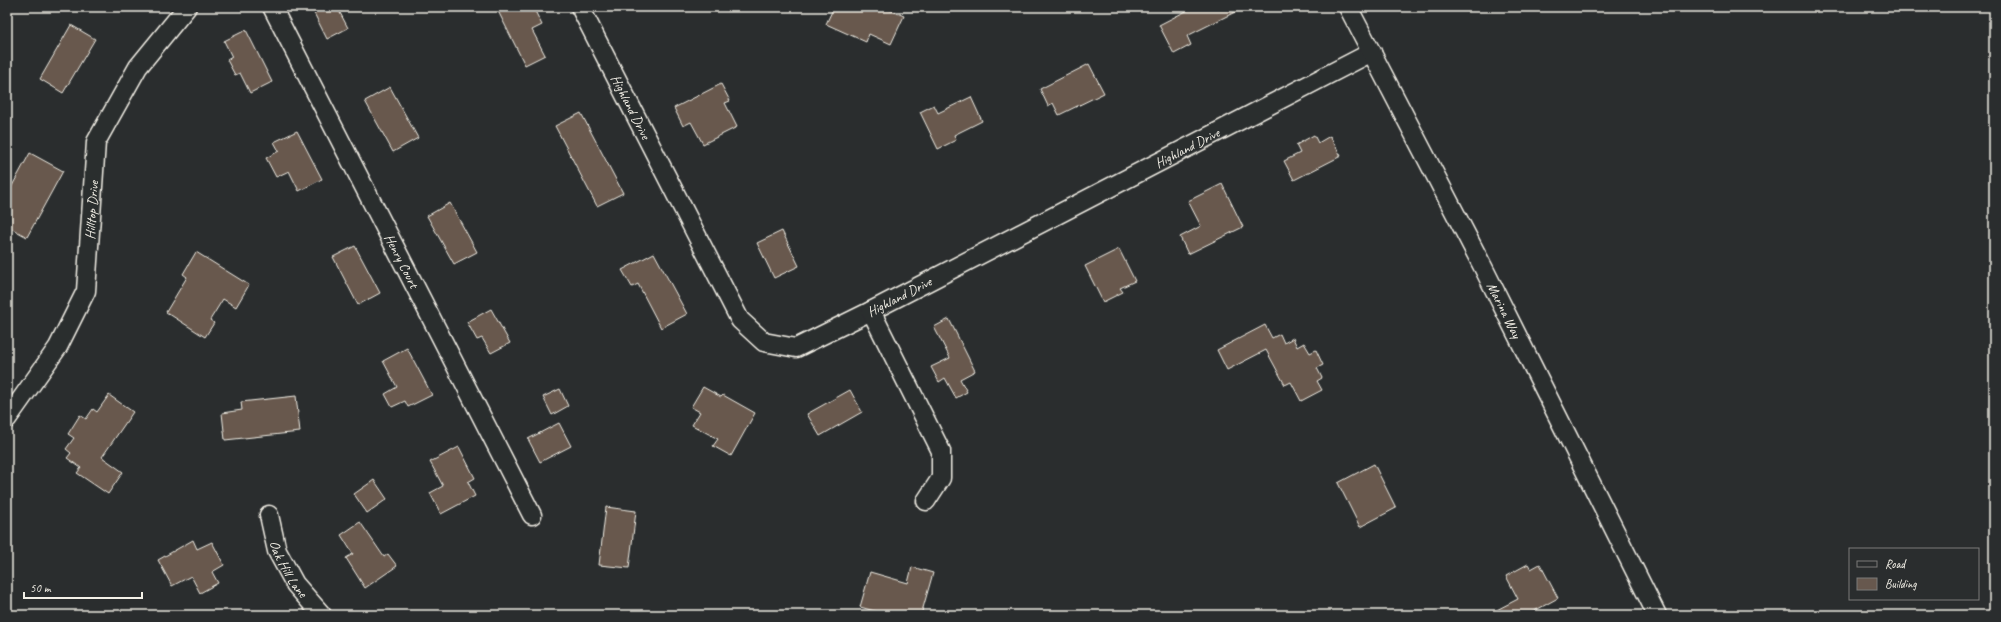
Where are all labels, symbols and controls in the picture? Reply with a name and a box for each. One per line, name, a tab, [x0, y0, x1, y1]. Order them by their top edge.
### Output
street label: Highland Drive	[607, 72, 655, 143]
street label: Highland Drive	[1152, 124, 1224, 172]
street label: Hilltop Drive	[81, 179, 102, 240]
street label: Henry Court	[380, 231, 423, 292]
street label: Highland Drive	[864, 273, 936, 321]
street label: Marina Way	[1483, 279, 1526, 342]
street label: Oak Hill Lane	[266, 539, 312, 602]
legend	[1849, 548, 1979, 600]
text: Road	[1885, 556, 1907, 572]
scale bar	[24, 574, 142, 600]
text: Building	[1885, 576, 1917, 592]
text: 50 m	[30, 580, 52, 596]

